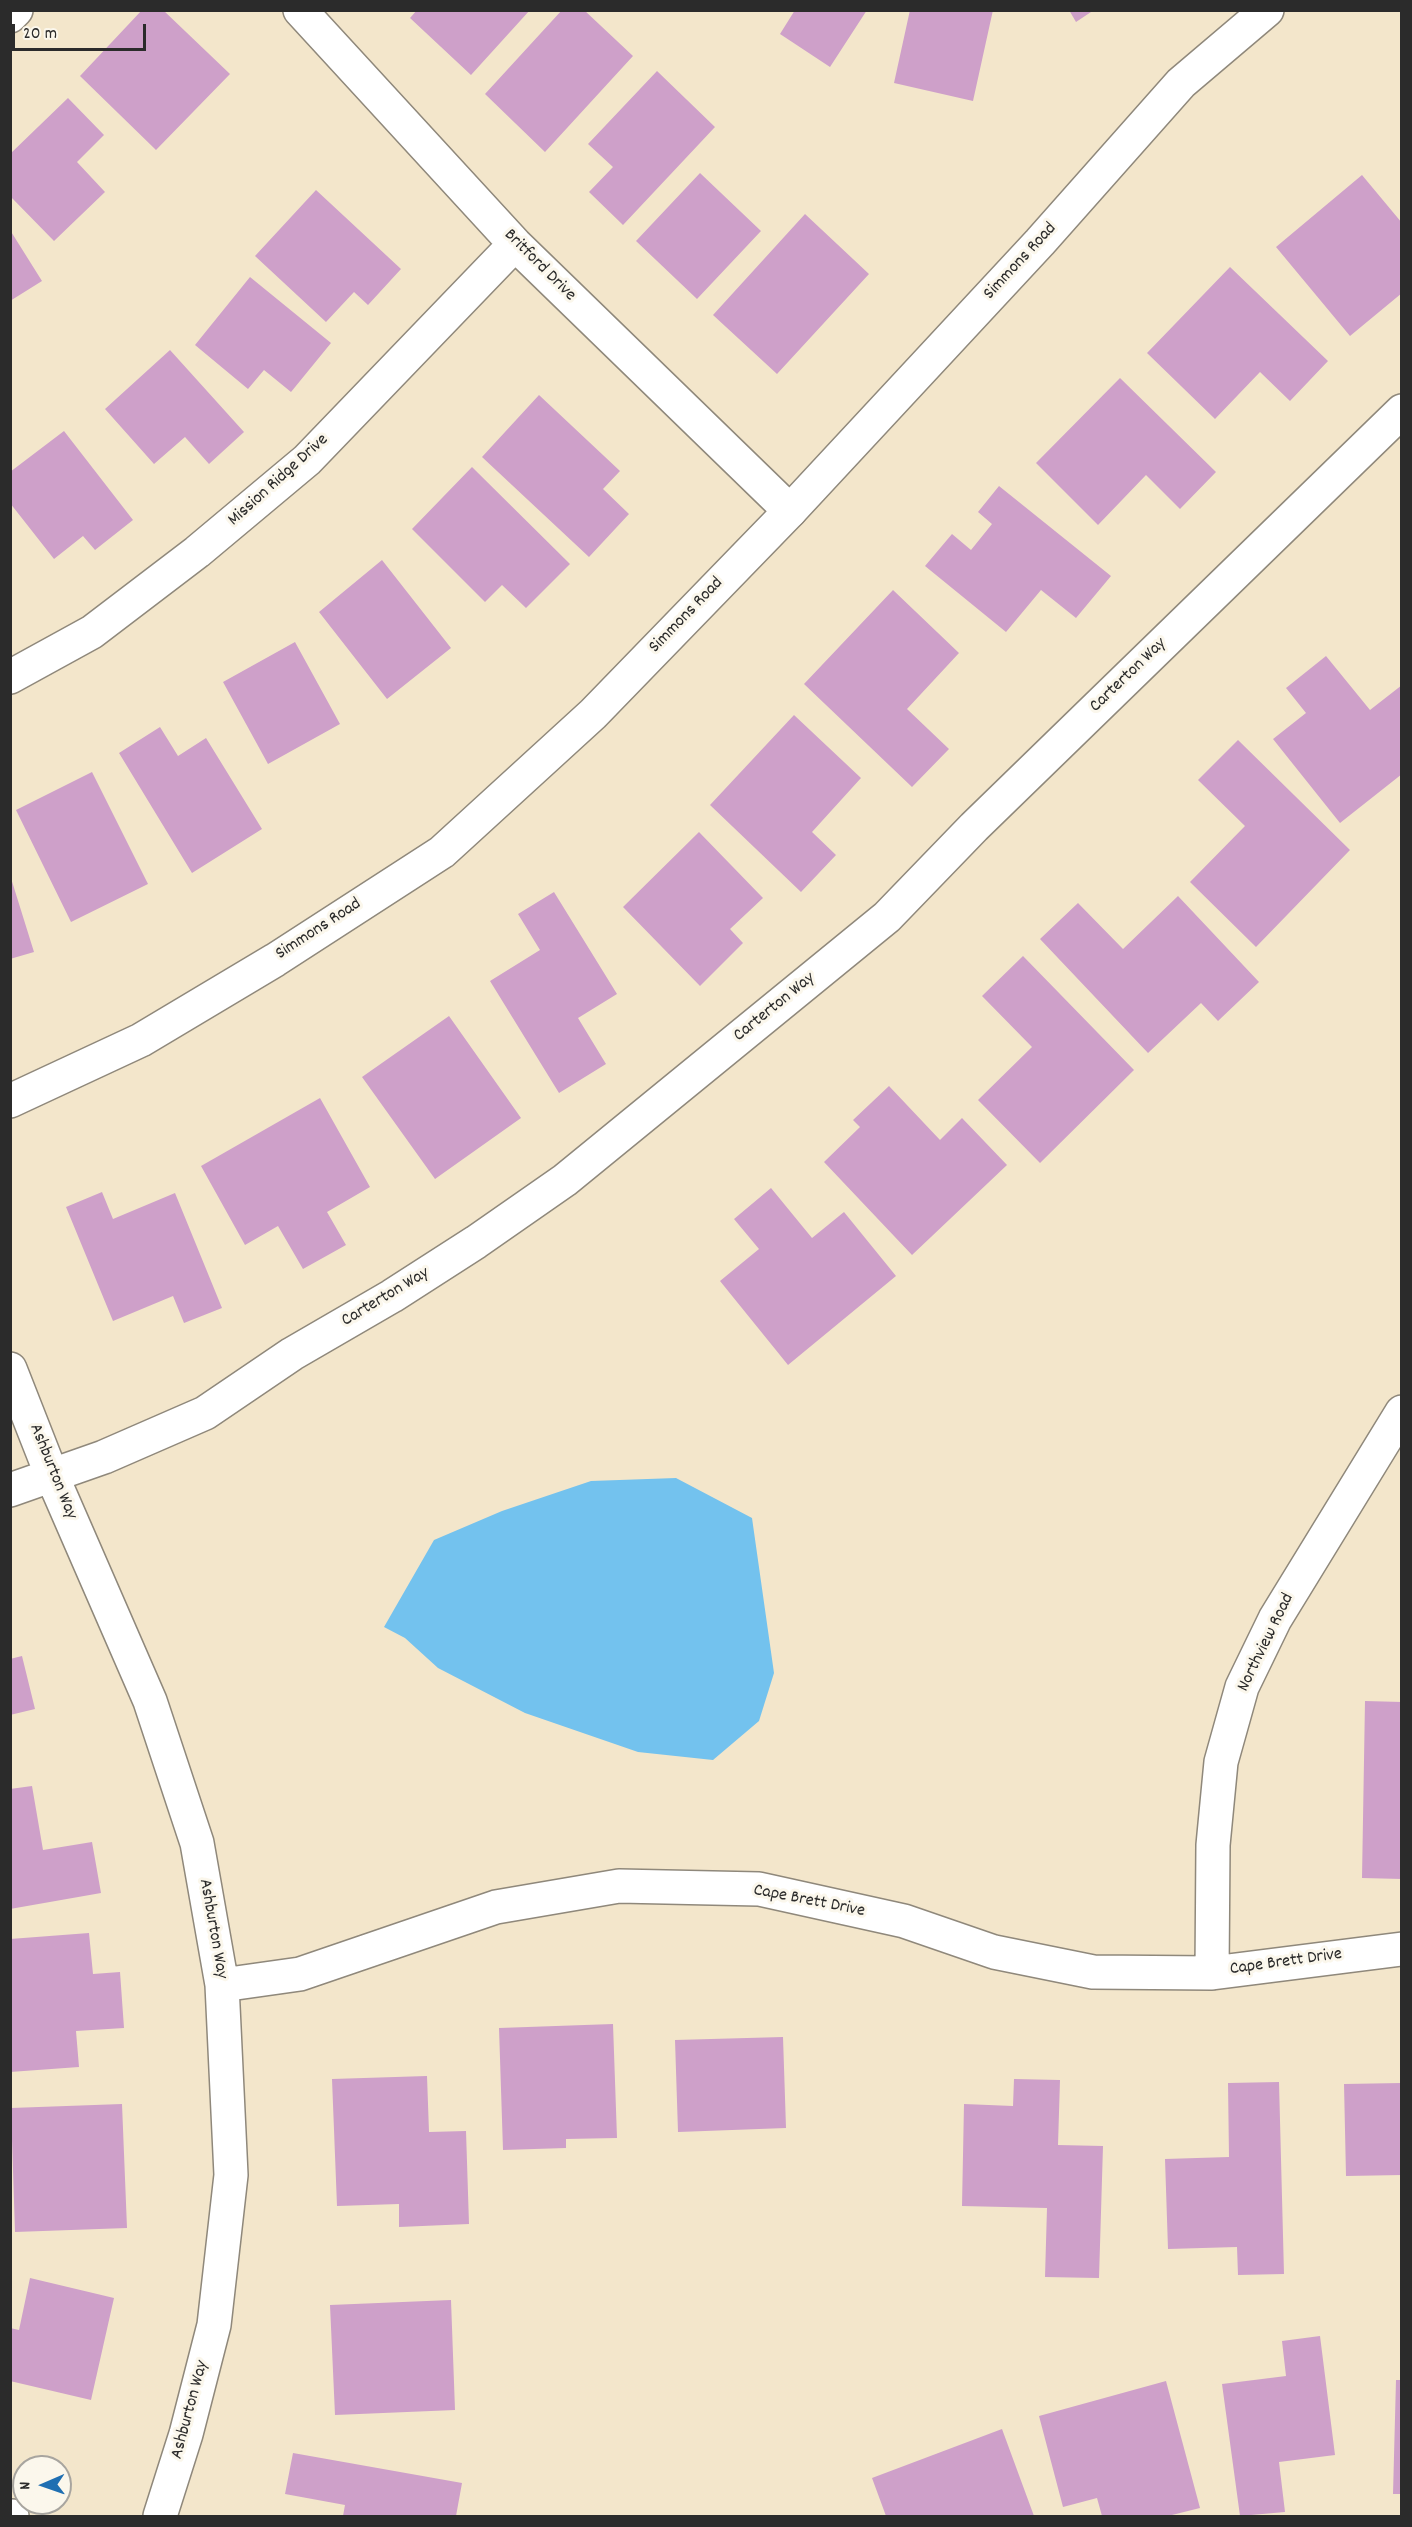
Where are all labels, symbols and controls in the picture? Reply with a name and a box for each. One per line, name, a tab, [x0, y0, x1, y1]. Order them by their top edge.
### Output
scale bar	[15, 12, 148, 50]
text: 20 m	[23, 22, 57, 47]
street label: Simmons Road	[980, 219, 1062, 305]
street label: Britford Drive	[498, 225, 580, 307]
street label: Mission Ridge Drive	[224, 430, 334, 532]
street label: Simmons Road	[645, 573, 729, 659]
street label: Carterton Way	[1086, 634, 1172, 718]
street label: Simmons Road	[272, 894, 366, 966]
street label: Carterton Way	[730, 969, 820, 1047]
street label: Carterton Way	[338, 1263, 434, 1333]
street label: Ashburton Way	[23, 1421, 81, 1523]
street label: Northview Road	[1234, 1590, 1300, 1696]
street label: Ashburton Way	[193, 1877, 231, 1981]
street label: Cape Brett Drive	[752, 1881, 866, 1923]
street label: Cape Brett Drive	[1229, 1944, 1343, 1982]
street label: Ashburton Way	[167, 2358, 215, 2462]
north arrow	[12, 2455, 72, 2515]
text: N	[14, 2481, 37, 2490]

